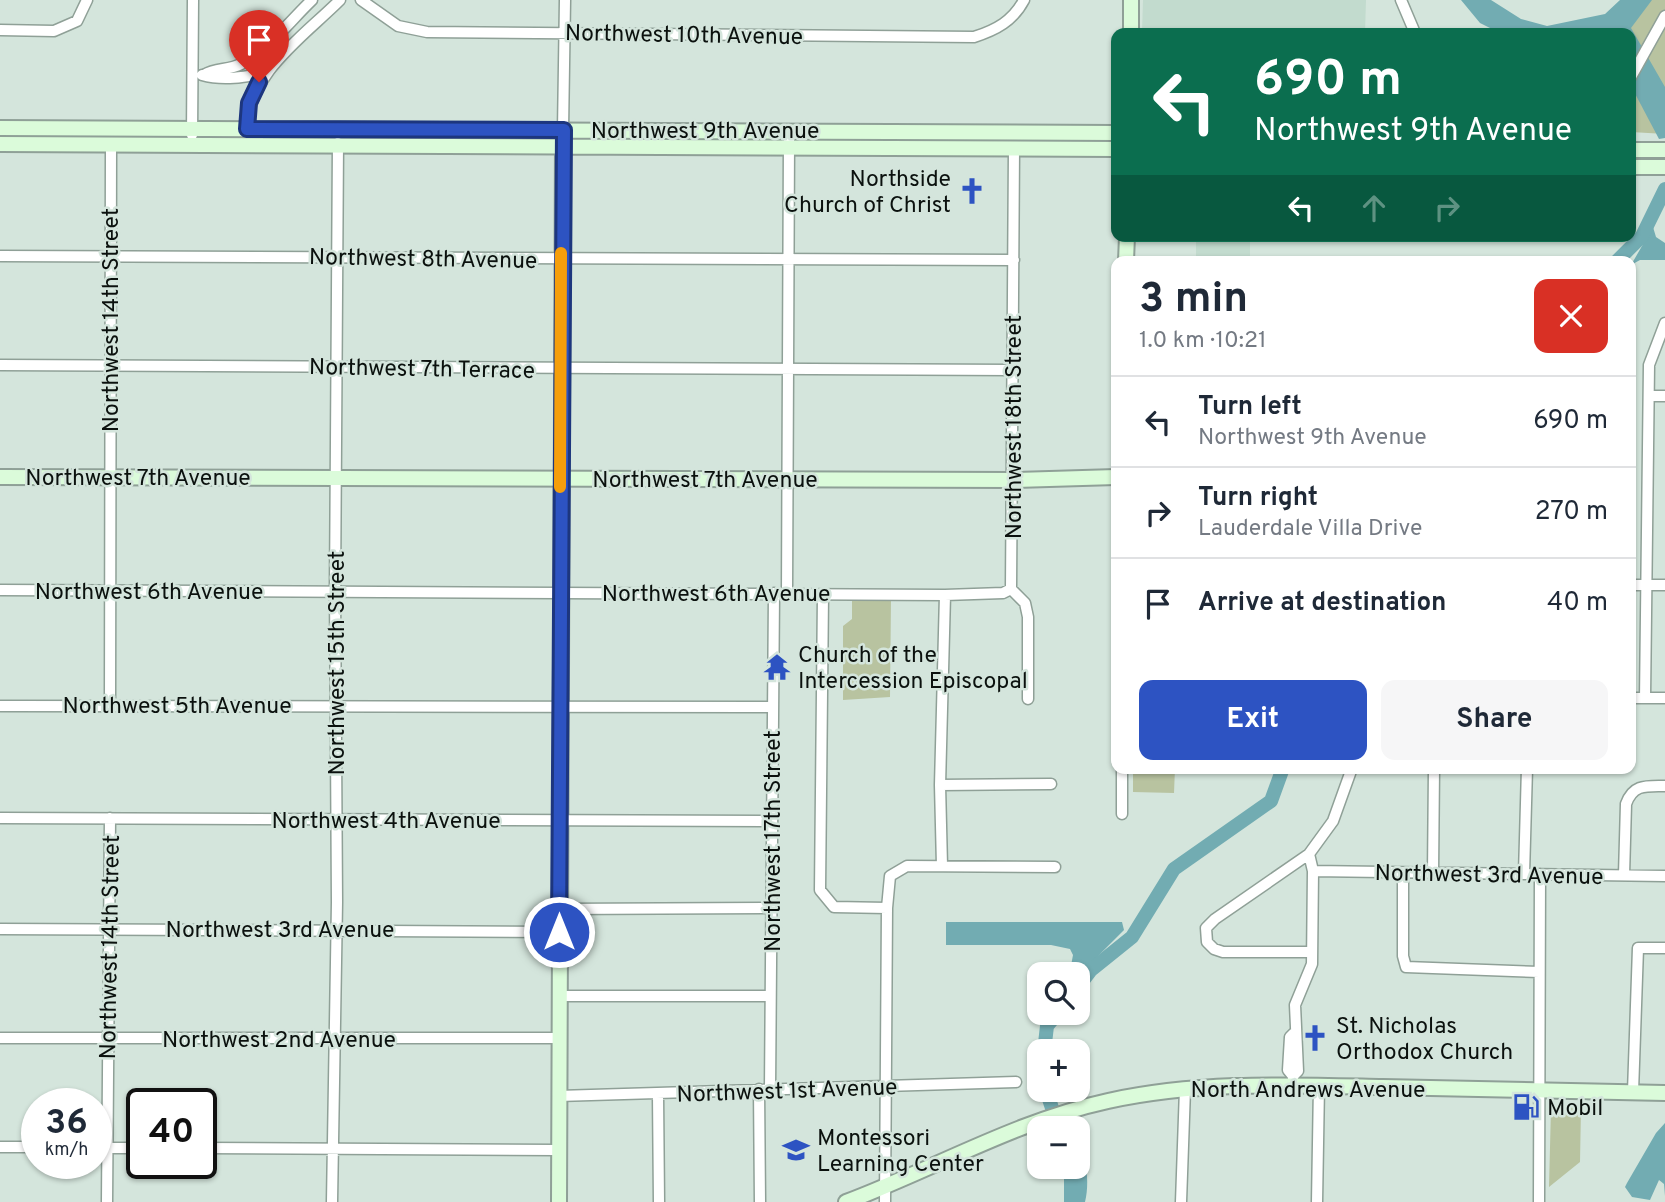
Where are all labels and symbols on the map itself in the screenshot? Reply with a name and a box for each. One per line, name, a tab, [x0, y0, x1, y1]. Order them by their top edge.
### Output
pin	[229, 10, 289, 82]
street label: Northwest 10th Avenue	[565, 20, 803, 53]
street label: Northwest 9th Avenue	[591, 118, 819, 147]
place label: Northside Church of Christ	[784, 166, 951, 221]
church icon: Northside Church of Christ	[957, 176, 987, 206]
street label: Northwest 14th Street	[98, 208, 127, 432]
street label: Northwest 8th Avenue	[308, 244, 537, 277]
street label: Northwest 18th Street	[1001, 315, 1030, 539]
street label: Northwest 7th Terrace	[309, 354, 535, 387]
street label: Northwest 7th Avenue	[25, 465, 251, 494]
street label: Northwest 7th Avenue	[592, 467, 818, 496]
street label: Northwest 15th Street	[324, 550, 353, 776]
street label: Northwest 6th Avenue	[35, 579, 263, 608]
street label: Northwest 6th Avenue	[602, 581, 830, 610]
place label: Church of the Intercession Episcopal	[798, 642, 1028, 697]
temple icon: Church of the Intercession Episcopal	[762, 652, 792, 682]
street label: Northwest 5th Avenue	[62, 693, 292, 722]
street label: Northwest 17th Street	[760, 730, 789, 952]
street label: Northwest 4th Avenue	[271, 808, 501, 837]
street label: Northwest 14th Street	[95, 834, 128, 1060]
street label: Northwest 3rd Avenue	[1374, 860, 1604, 893]
position arrow	[522, 895, 596, 969]
street label: Northwest 3rd Avenue	[166, 917, 394, 946]
place label: St. Nicholas Orthodox Church	[1336, 1013, 1513, 1068]
church icon: St. Nicholas Orthodox Church	[1300, 1023, 1330, 1053]
street label: Northwest 2nd Avenue	[162, 1027, 396, 1056]
street label: Northwest 1st Avenue	[676, 1074, 898, 1111]
street label: North Andrews Avenue	[1191, 1077, 1425, 1106]
speed limit sign: 40	[126, 1088, 217, 1179]
fuel station icon: Mobil	[1511, 1092, 1541, 1122]
place label: Mobil	[1547, 1095, 1603, 1124]
place label: Montessori Learning Center	[817, 1125, 984, 1180]
school or university icon: Montessori Learning Center	[781, 1135, 811, 1165]

